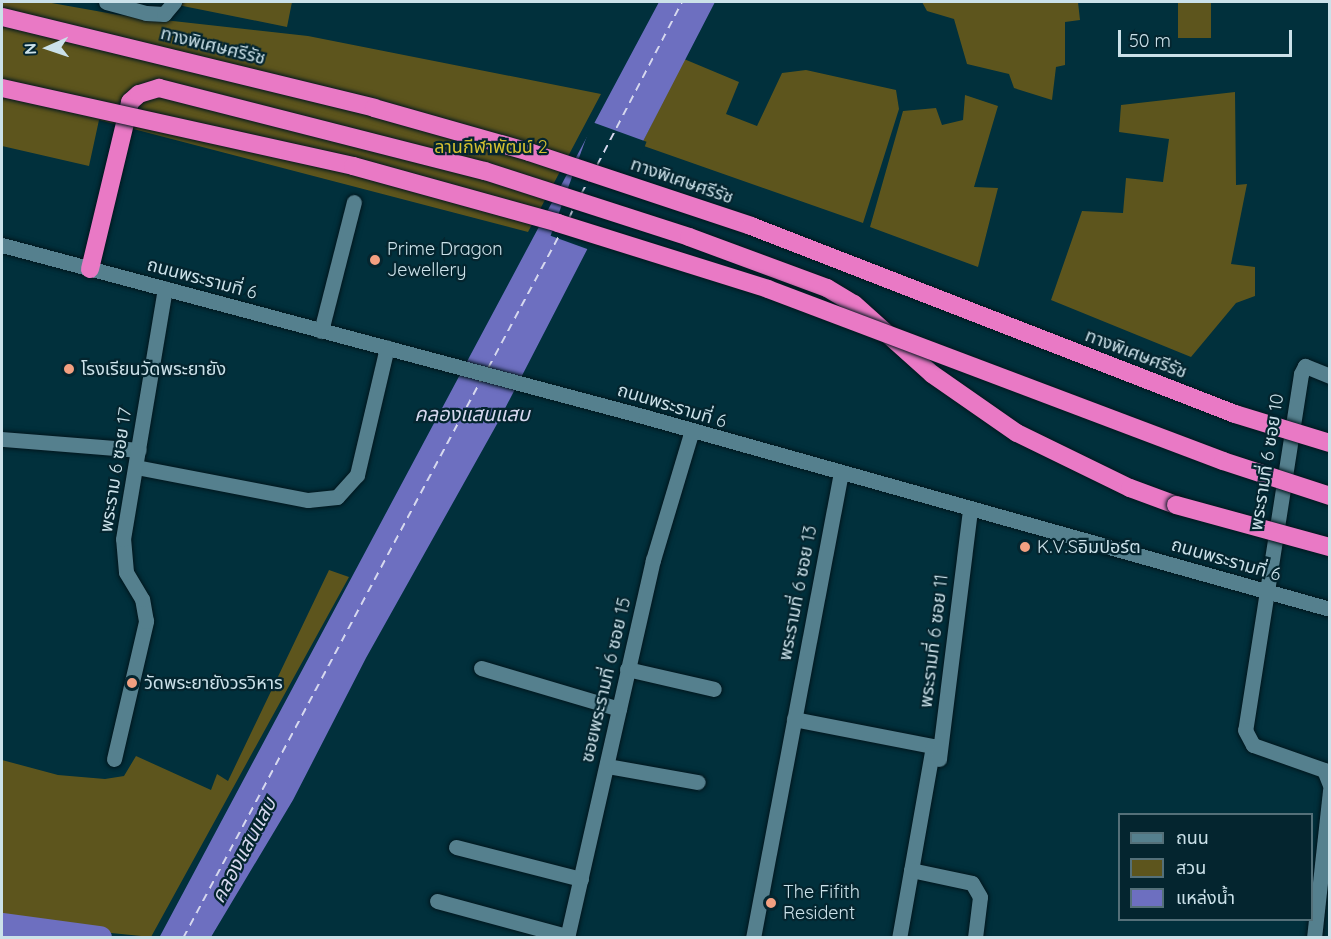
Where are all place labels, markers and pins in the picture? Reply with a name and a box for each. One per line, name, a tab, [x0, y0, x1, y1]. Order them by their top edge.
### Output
place label: Prime Dragon Jewellery	[387, 239, 503, 282]
marker: Prime Dragon Jewellery	[368, 253, 382, 267]
place label: โรงเรียนวัดพระยายัง	[81, 358, 226, 380]
marker: โรงเรียนวัดพระยายัง	[62, 362, 76, 376]
place label: K.V.Sอิมปอร์ต	[1037, 536, 1141, 558]
marker: K.V.Sอิมปอร์ต	[1018, 540, 1032, 554]
place label: วัดพระยายังวรวิหาร	[144, 672, 283, 694]
marker: วัดพระยายังวรวิหาร	[125, 676, 139, 690]
place label: The Fifith Resident	[783, 882, 860, 924]
marker: The Fifith Resident	[764, 896, 778, 910]

